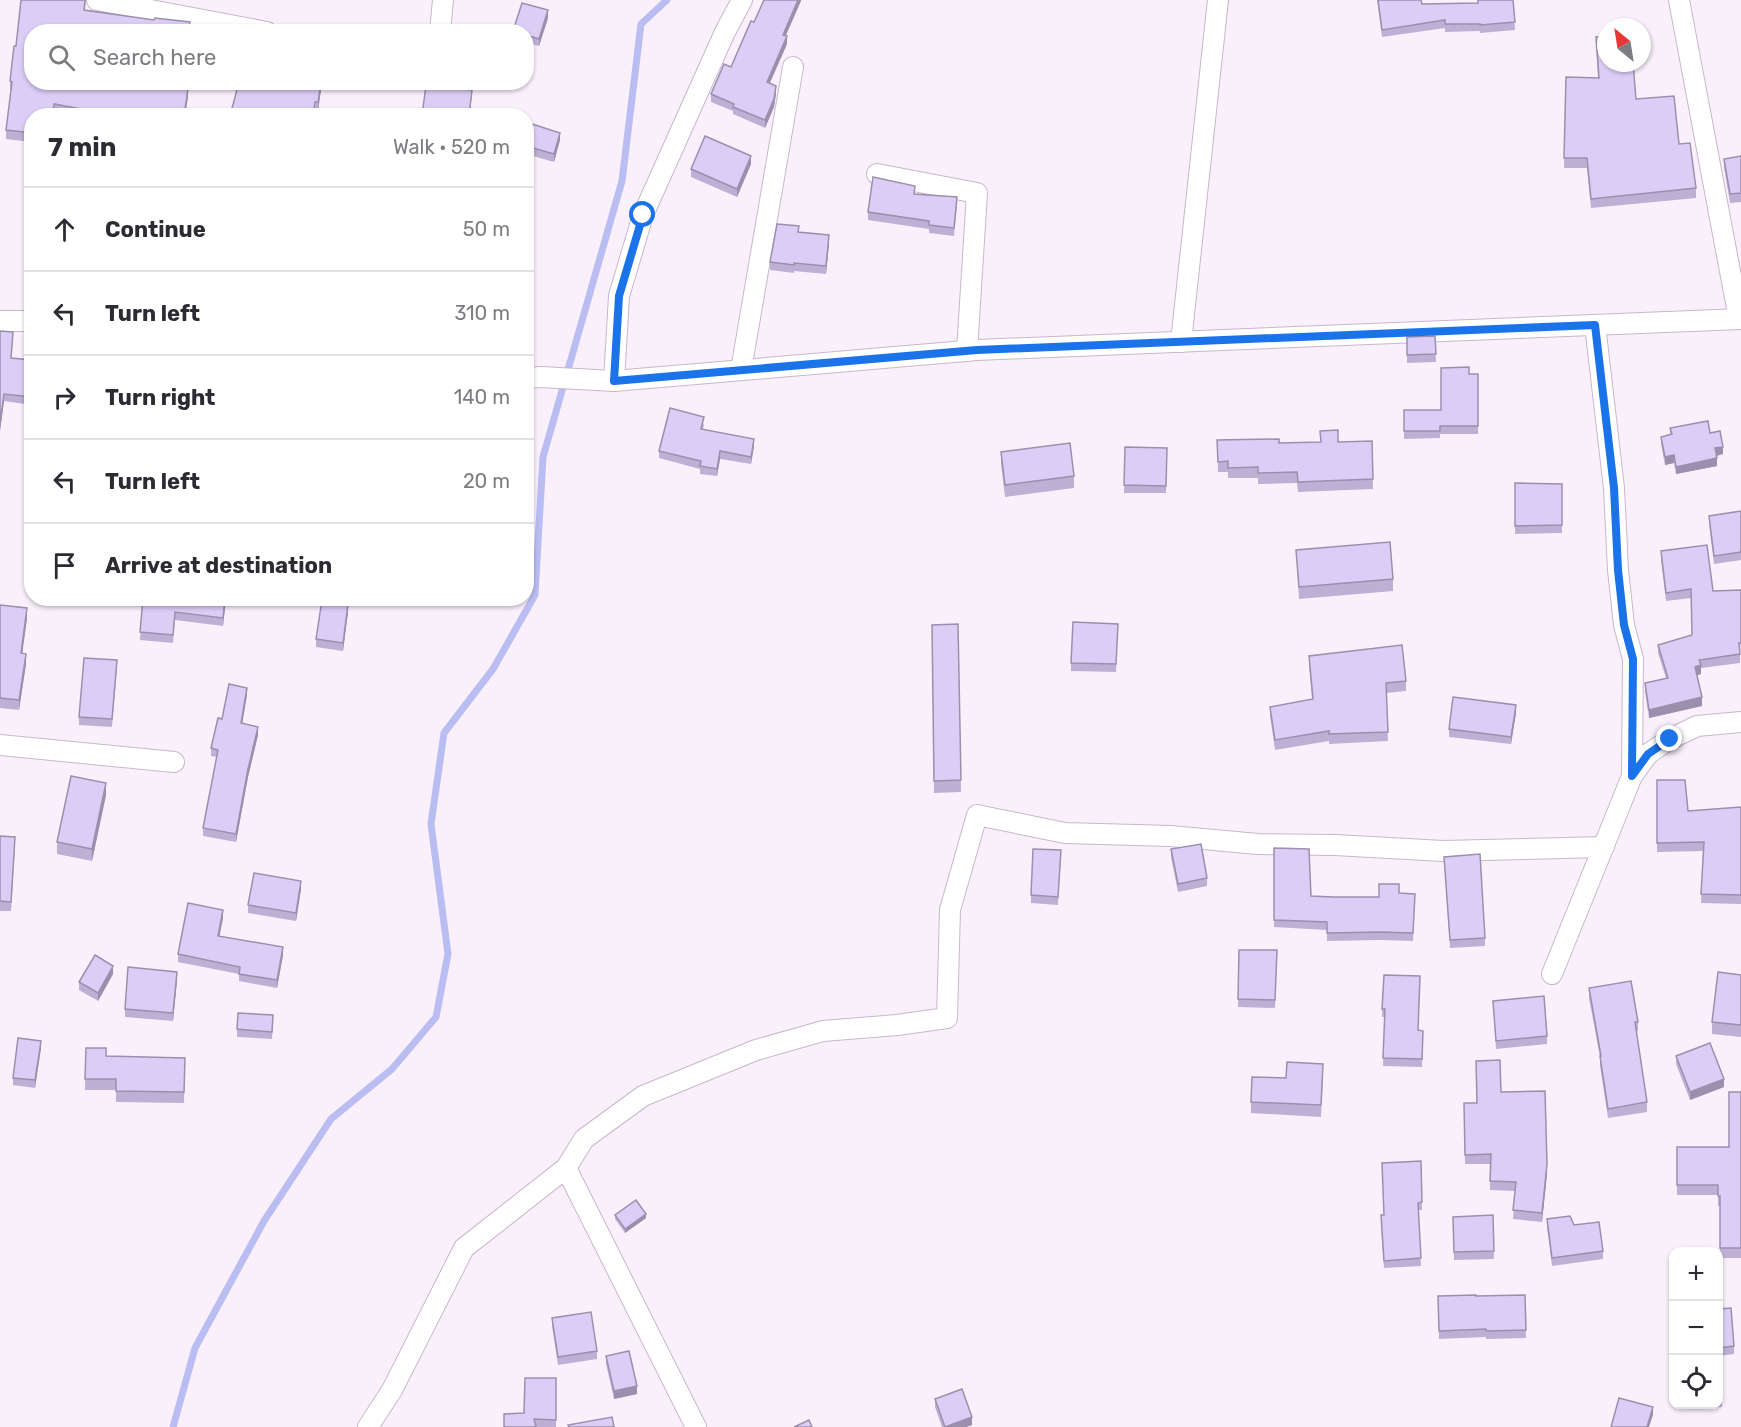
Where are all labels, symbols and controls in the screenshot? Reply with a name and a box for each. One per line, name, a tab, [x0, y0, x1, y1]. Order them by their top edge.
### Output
north arrow	[1597, 18, 1651, 72]
search box	[24, 24, 534, 90]
icon: search	[45, 41, 78, 74]
text: Search here	[93, 44, 216, 71]
text: 7 min	[48, 132, 116, 163]
text: Walk · 520 m	[393, 135, 510, 159]
route start	[629, 201, 655, 227]
icon: ahead	[48, 213, 81, 246]
text: Continue	[105, 216, 206, 243]
text: 50 m	[463, 217, 510, 241]
icon: left	[48, 297, 81, 330]
text: Turn left	[105, 300, 200, 327]
text: 310 m	[454, 301, 510, 325]
icon: right	[48, 381, 81, 414]
text: Turn right	[105, 384, 215, 411]
text: 140 m	[454, 385, 510, 409]
icon: left	[48, 465, 81, 498]
text: Turn left	[105, 468, 200, 495]
text: 20 m	[463, 469, 510, 493]
icon: arrive	[48, 549, 81, 582]
text: Arrive at destination	[105, 552, 332, 579]
route end	[1656, 725, 1682, 751]
map controls	[1669, 1247, 1723, 1409]
button: +	[1669, 1247, 1723, 1301]
button: −	[1669, 1301, 1723, 1355]
button: locate	[1669, 1355, 1723, 1409]

